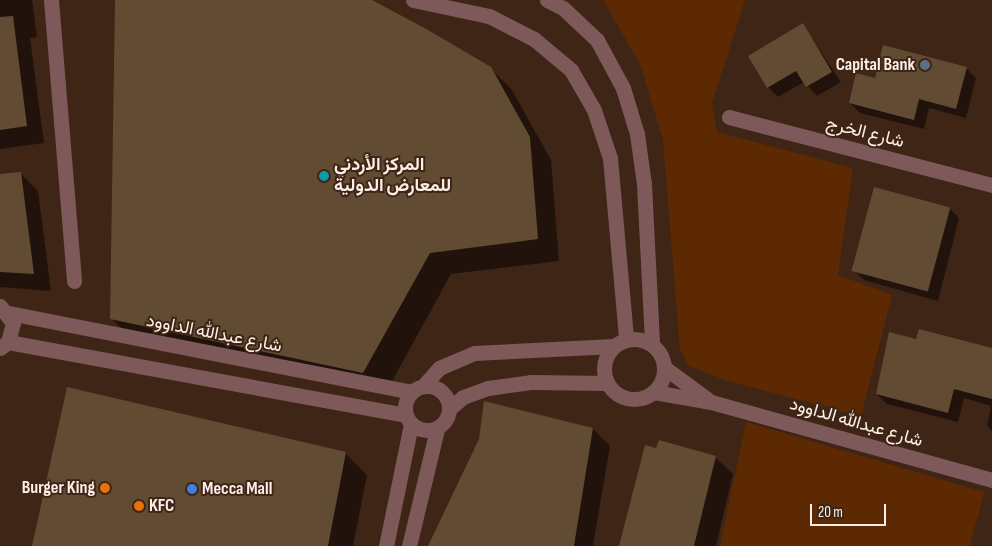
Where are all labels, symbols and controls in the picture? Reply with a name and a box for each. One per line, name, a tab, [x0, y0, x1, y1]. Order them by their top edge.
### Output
place label: Capital Bank	[836, 54, 915, 76]
marker: Capital Bank	[919, 59, 931, 71]
street label: شارع الخرج	[824, 113, 906, 153]
place label: المركز الأردني للمعارض الدولية	[334, 155, 451, 198]
marker: المركز الأردني للمعارض الدولية	[318, 170, 330, 182]
street label: شارع عبدالله الداوود	[144, 310, 284, 358]
street label: شارع عبدالله الداوود	[787, 394, 925, 452]
place label: Burger King	[22, 477, 95, 499]
place label: Mecca Mall	[202, 478, 272, 500]
marker: Burger King	[99, 482, 111, 494]
marker: Mecca Mall	[186, 483, 198, 495]
scale bar	[812, 494, 888, 526]
place label: KFC	[149, 495, 174, 517]
marker: KFC	[133, 500, 145, 512]
text: 20 m	[818, 503, 843, 522]

